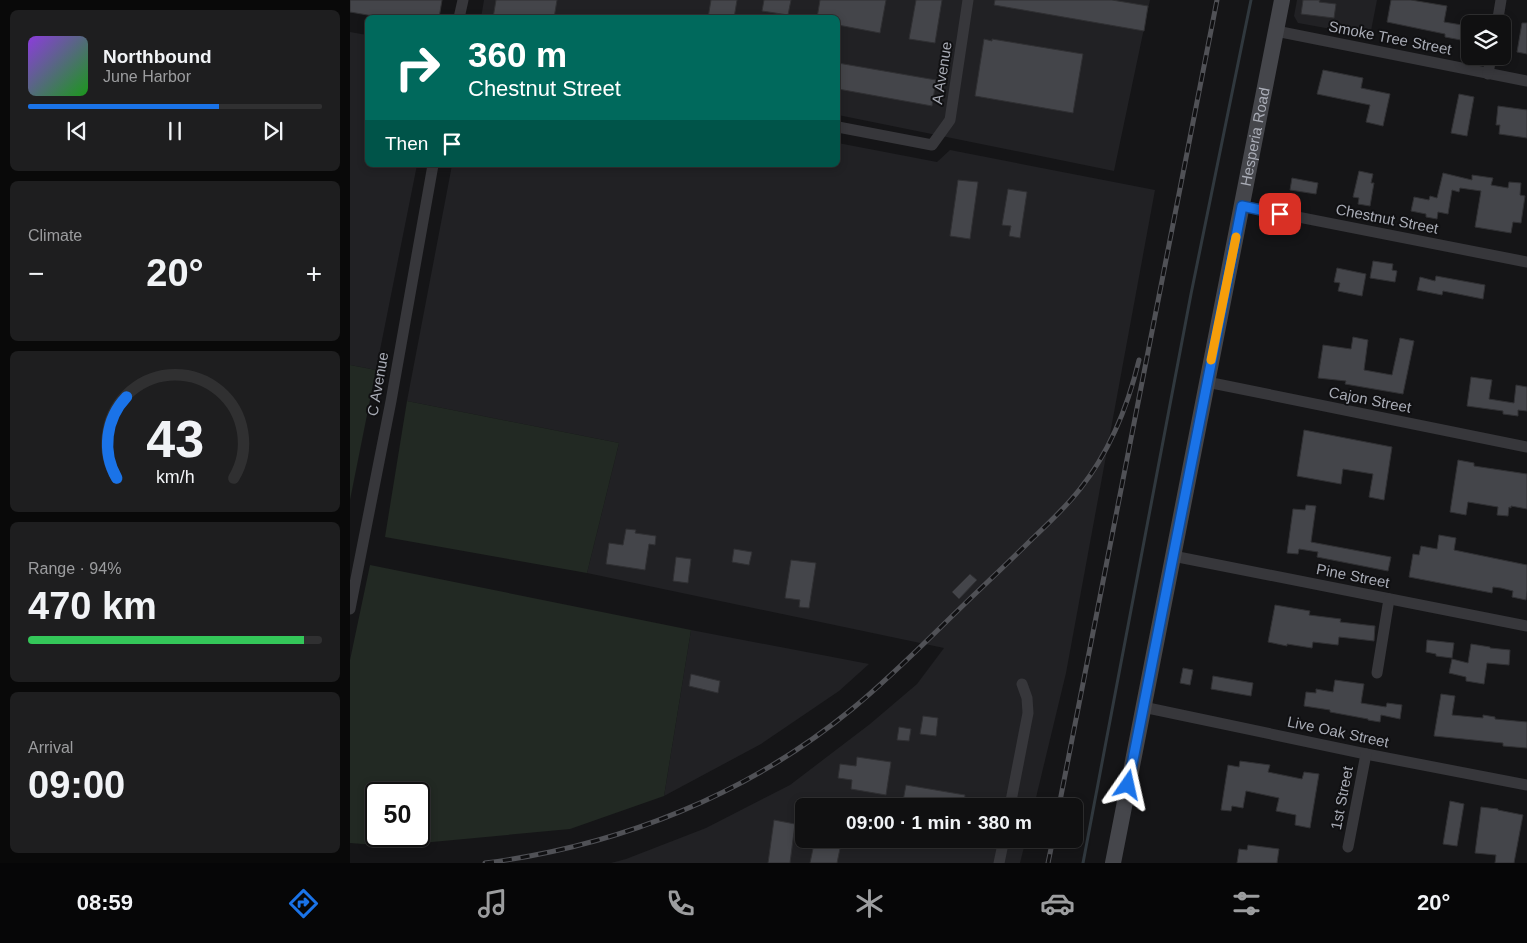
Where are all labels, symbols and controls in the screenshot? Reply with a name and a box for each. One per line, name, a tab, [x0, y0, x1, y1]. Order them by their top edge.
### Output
map controls	[1461, 15, 1511, 65]
button: layers	[1461, 15, 1511, 65]
street label: Smoke Tree Street	[1327, 17, 1454, 58]
icon: right	[385, 35, 450, 100]
text: 360 m	[468, 35, 567, 74]
street label: A Avenue	[928, 40, 955, 105]
text: Northbound	[103, 46, 212, 67]
text: June Harbor	[103, 68, 191, 85]
text: Chestnut Street	[468, 76, 621, 101]
street label: Hesperia Road	[1237, 86, 1273, 187]
icon: previous	[63, 117, 91, 145]
icon: pause	[161, 117, 189, 145]
icon: next	[259, 117, 287, 145]
icon: arrive	[438, 130, 466, 158]
text: Then	[385, 133, 428, 154]
pin	[1259, 193, 1301, 235]
icon: arrive	[1266, 200, 1294, 228]
street label: Chestnut Street	[1334, 200, 1441, 237]
text: Climate	[28, 227, 82, 244]
text: 20°	[146, 252, 204, 294]
text: −	[28, 258, 44, 289]
text: +	[306, 258, 322, 289]
street label: C Avenue	[364, 351, 392, 417]
street label: Cajon Street	[1328, 383, 1413, 416]
text: 43	[146, 410, 204, 468]
text: km/h	[156, 467, 194, 487]
text: Range · 94%	[28, 560, 121, 577]
street label: Pine Street	[1315, 560, 1392, 591]
text: 470 km	[28, 585, 157, 627]
street label: Live Oak Street	[1286, 712, 1391, 751]
text: Arrival	[28, 739, 73, 756]
position arrow	[1101, 758, 1153, 810]
text: 09:00	[28, 764, 125, 806]
street label: 1st Street	[1327, 764, 1356, 831]
speed limit sign: 50	[365, 782, 430, 847]
text: 09:00 · 1 min · 380 m	[846, 812, 1032, 833]
icon: directions	[286, 886, 321, 921]
icon: music	[475, 886, 510, 921]
icon: phone	[663, 886, 698, 921]
icon: climate	[852, 886, 887, 921]
icon: car	[1040, 886, 1075, 921]
icon: filters	[1229, 886, 1264, 921]
text: 08:59	[77, 890, 133, 915]
text: 20°	[1417, 890, 1450, 915]

